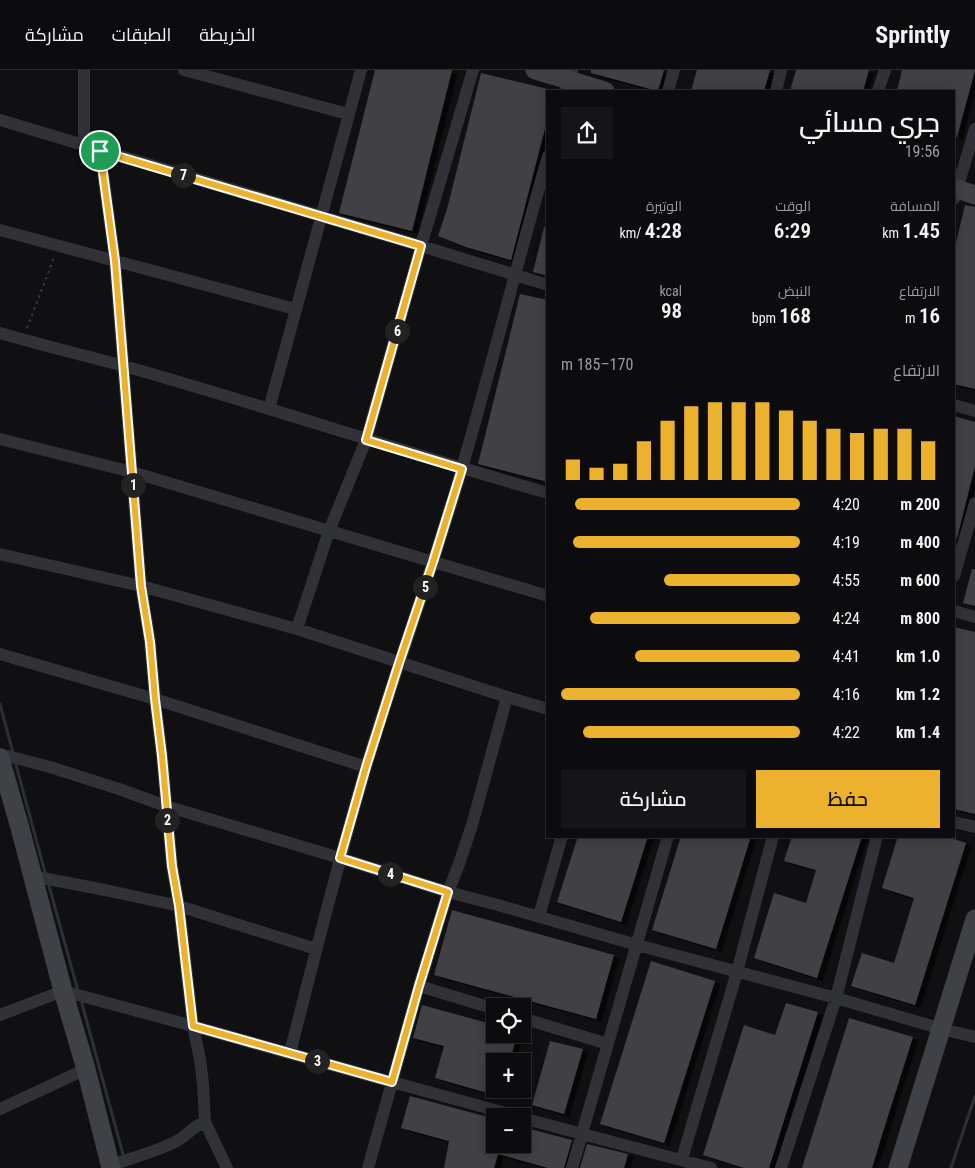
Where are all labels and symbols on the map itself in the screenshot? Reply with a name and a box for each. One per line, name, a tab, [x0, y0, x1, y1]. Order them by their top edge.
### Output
pin	[79, 130, 121, 172]
pin: 7	[170, 162, 196, 188]
pin: 6	[384, 318, 410, 344]
pin: 1	[120, 472, 146, 498]
pin: 5	[412, 574, 438, 600]
pin: 2	[154, 808, 180, 832]
pin: 4	[378, 862, 402, 886]
pin: 3	[304, 1048, 330, 1074]

